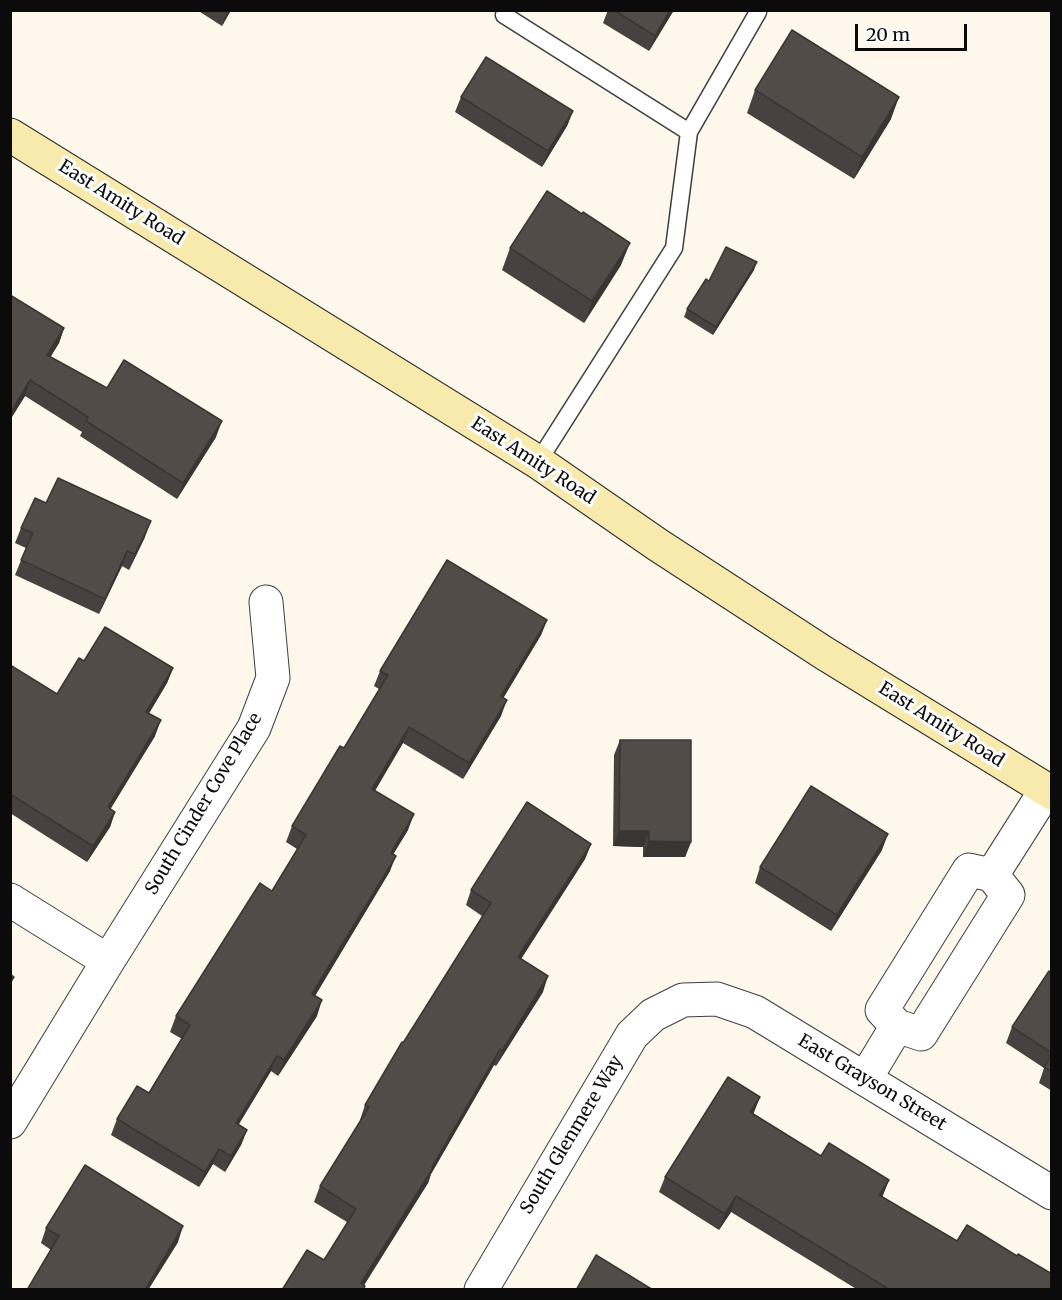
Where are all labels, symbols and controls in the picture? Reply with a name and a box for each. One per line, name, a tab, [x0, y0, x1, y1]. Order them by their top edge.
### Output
scale bar	[858, 12, 970, 50]
text: 20 m	[866, 23, 910, 46]
street label: East Amity Road	[54, 156, 188, 250]
street label: East Amity Road	[467, 413, 599, 509]
street label: East Amity Road	[874, 678, 1008, 772]
street label: South Cinder Cove Place	[141, 709, 267, 899]
street label: East Grayson Street	[794, 1030, 950, 1136]
street label: South Glenmere Way	[516, 1052, 628, 1218]

